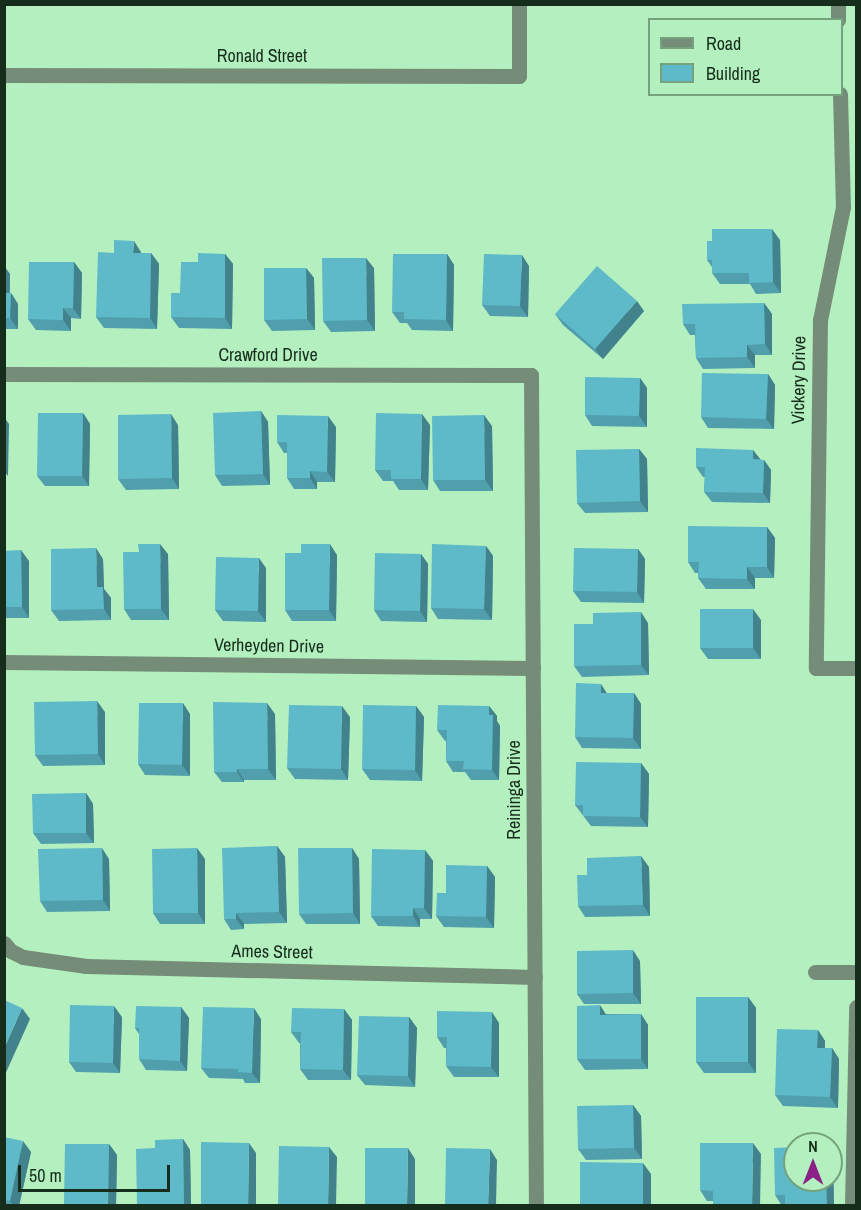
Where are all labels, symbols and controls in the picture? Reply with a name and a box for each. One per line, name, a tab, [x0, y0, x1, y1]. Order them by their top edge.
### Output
legend	[648, 18, 843, 96]
text: Road	[706, 31, 741, 56]
street label: Ronald Street	[217, 45, 307, 67]
text: Building	[706, 61, 760, 86]
street label: Vickery Drive	[787, 336, 811, 424]
street label: Crawford Drive	[218, 344, 318, 366]
street label: Verheyden Drive	[214, 634, 324, 658]
street label: Reininga Drive	[503, 740, 525, 840]
street label: Ames Street	[231, 940, 313, 964]
north arrow	[783, 1132, 843, 1192]
text: N	[808, 1135, 818, 1157]
scale bar	[21, 1153, 172, 1191]
text: 50 m	[29, 1163, 62, 1188]

